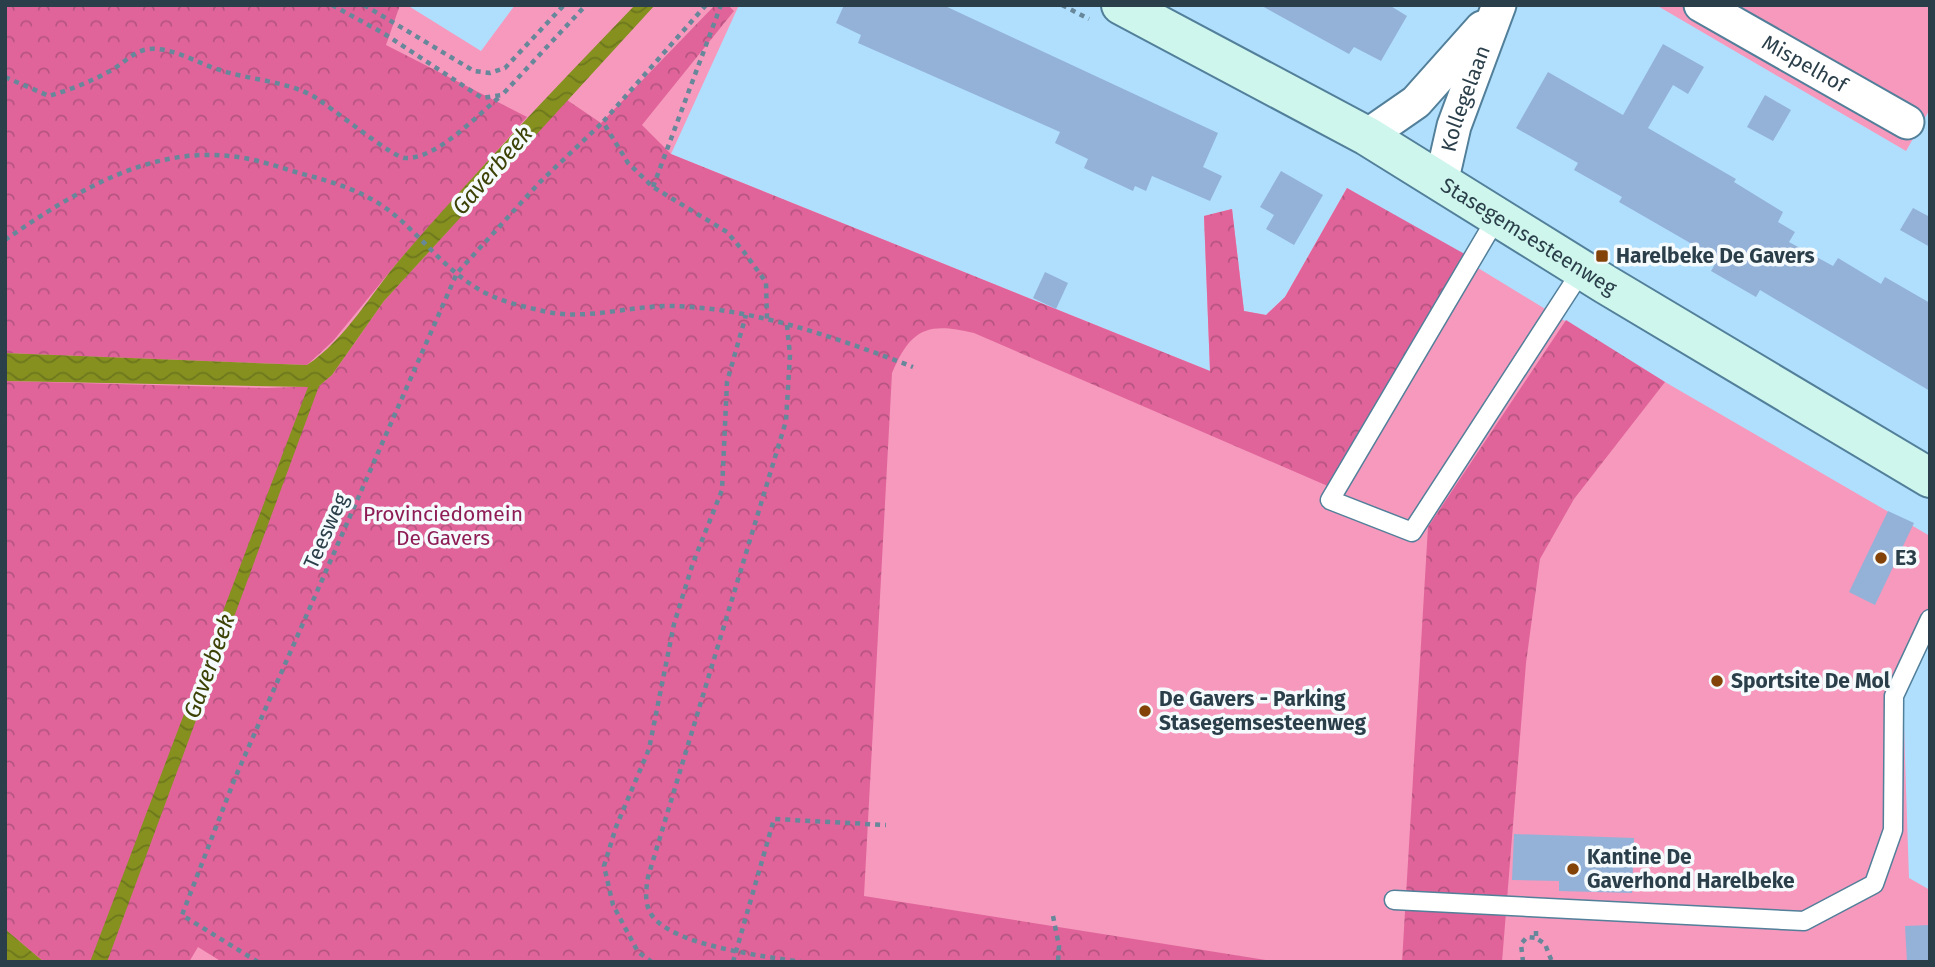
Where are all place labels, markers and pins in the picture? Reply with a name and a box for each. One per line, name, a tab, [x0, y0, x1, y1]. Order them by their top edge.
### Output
place label: Harelbeke De Gavers	[1616, 243, 1815, 269]
marker: Harelbeke De Gavers	[1594, 248, 1610, 264]
place label: E3	[1895, 545, 1917, 571]
marker: E3	[1873, 550, 1889, 566]
place label: Sportsite De Mol	[1731, 668, 1891, 694]
marker: Sportsite De Mol	[1709, 673, 1725, 689]
place label: De Gavers - Parking Stasegemsesteenweg	[1159, 686, 1367, 736]
marker: De Gavers - Parking Stasegemsesteenweg	[1137, 703, 1153, 719]
place label: Kantine De Gaverhond Harelbeke	[1587, 844, 1795, 894]
marker: Kantine De Gaverhond Harelbeke	[1565, 861, 1581, 877]

